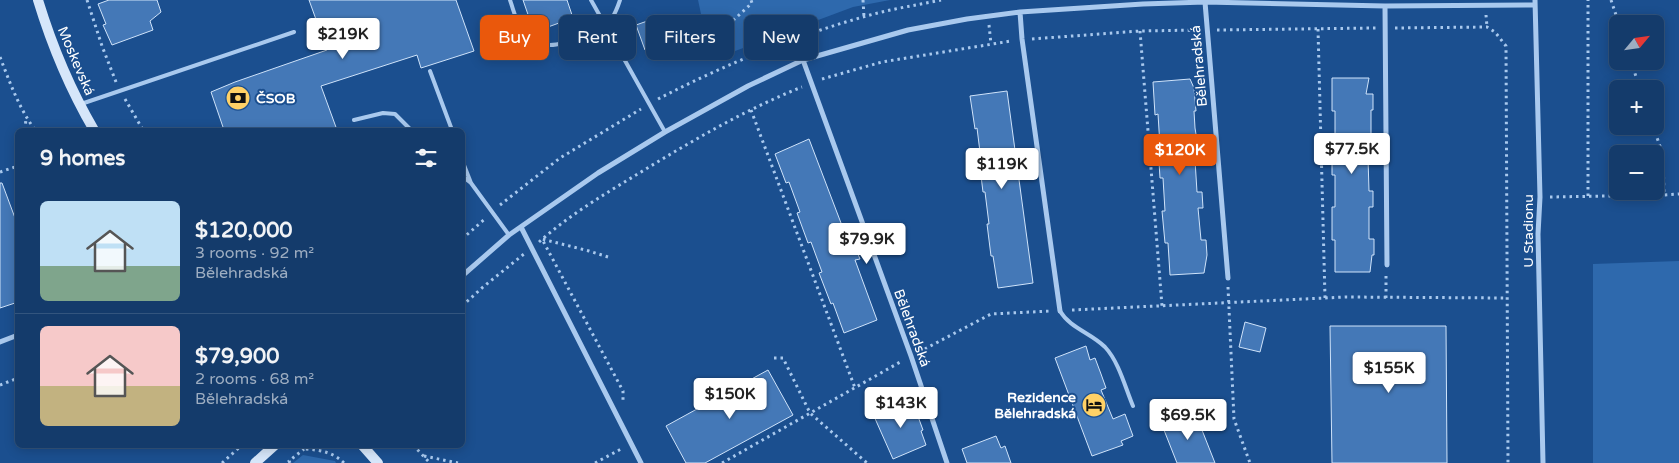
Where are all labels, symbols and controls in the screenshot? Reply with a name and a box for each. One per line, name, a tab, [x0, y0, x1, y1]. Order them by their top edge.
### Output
chip: Buy	[480, 15, 549, 60]
chip: Rent	[559, 15, 636, 60]
chip: Filters	[646, 15, 734, 60]
chip: New	[744, 15, 818, 60]
north arrow	[1609, 15, 1664, 70]
map controls	[1609, 15, 1664, 200]
pin: $219K	[308, 18, 378, 60]
street label: Moskevská	[54, 24, 98, 98]
text: $219K	[318, 24, 368, 44]
street label: Bělehradská	[1187, 25, 1211, 107]
button: +	[1609, 80, 1664, 135]
bank icon: ČSOB	[225, 85, 251, 111]
place label: ČSOB	[256, 90, 296, 107]
pin: $77.5K	[1311, 132, 1393, 175]
pin: $120K	[1145, 134, 1215, 176]
text: $77.5K	[1325, 139, 1379, 159]
text: $120K	[1155, 140, 1205, 160]
icon: filters	[412, 144, 440, 172]
button: −	[1609, 145, 1664, 200]
text: 9 homes	[40, 146, 125, 171]
pin: $119K	[967, 148, 1037, 190]
text: $119K	[977, 154, 1027, 174]
street label: U Stadionu	[1520, 194, 1537, 268]
text: $120,000	[195, 218, 293, 243]
icon: home	[80, 221, 140, 281]
pin: $79.9K	[826, 222, 908, 265]
text: $79.9K	[840, 229, 894, 249]
text: 3 rooms · 92 m²	[195, 243, 314, 263]
text: Bělehradská	[195, 263, 288, 283]
street label: Bělehradská	[890, 287, 934, 369]
text: $79,900	[195, 344, 279, 369]
icon: home	[80, 346, 140, 406]
pin: $155K	[1354, 352, 1424, 394]
text: $155K	[1364, 358, 1414, 378]
text: 2 rooms · 68 m²	[195, 369, 314, 389]
pin: $150K	[695, 378, 765, 420]
text: $150K	[705, 384, 755, 404]
pin: $143K	[866, 386, 936, 429]
text: Bělehradská	[195, 389, 288, 409]
place label: Rezidence Bělehradská	[994, 389, 1076, 422]
hotel icon: Rezidence Bělehradská	[1081, 392, 1107, 418]
text: $143K	[876, 393, 926, 413]
pin: $69.5K	[1147, 398, 1229, 441]
text: $69.5K	[1161, 405, 1215, 425]

